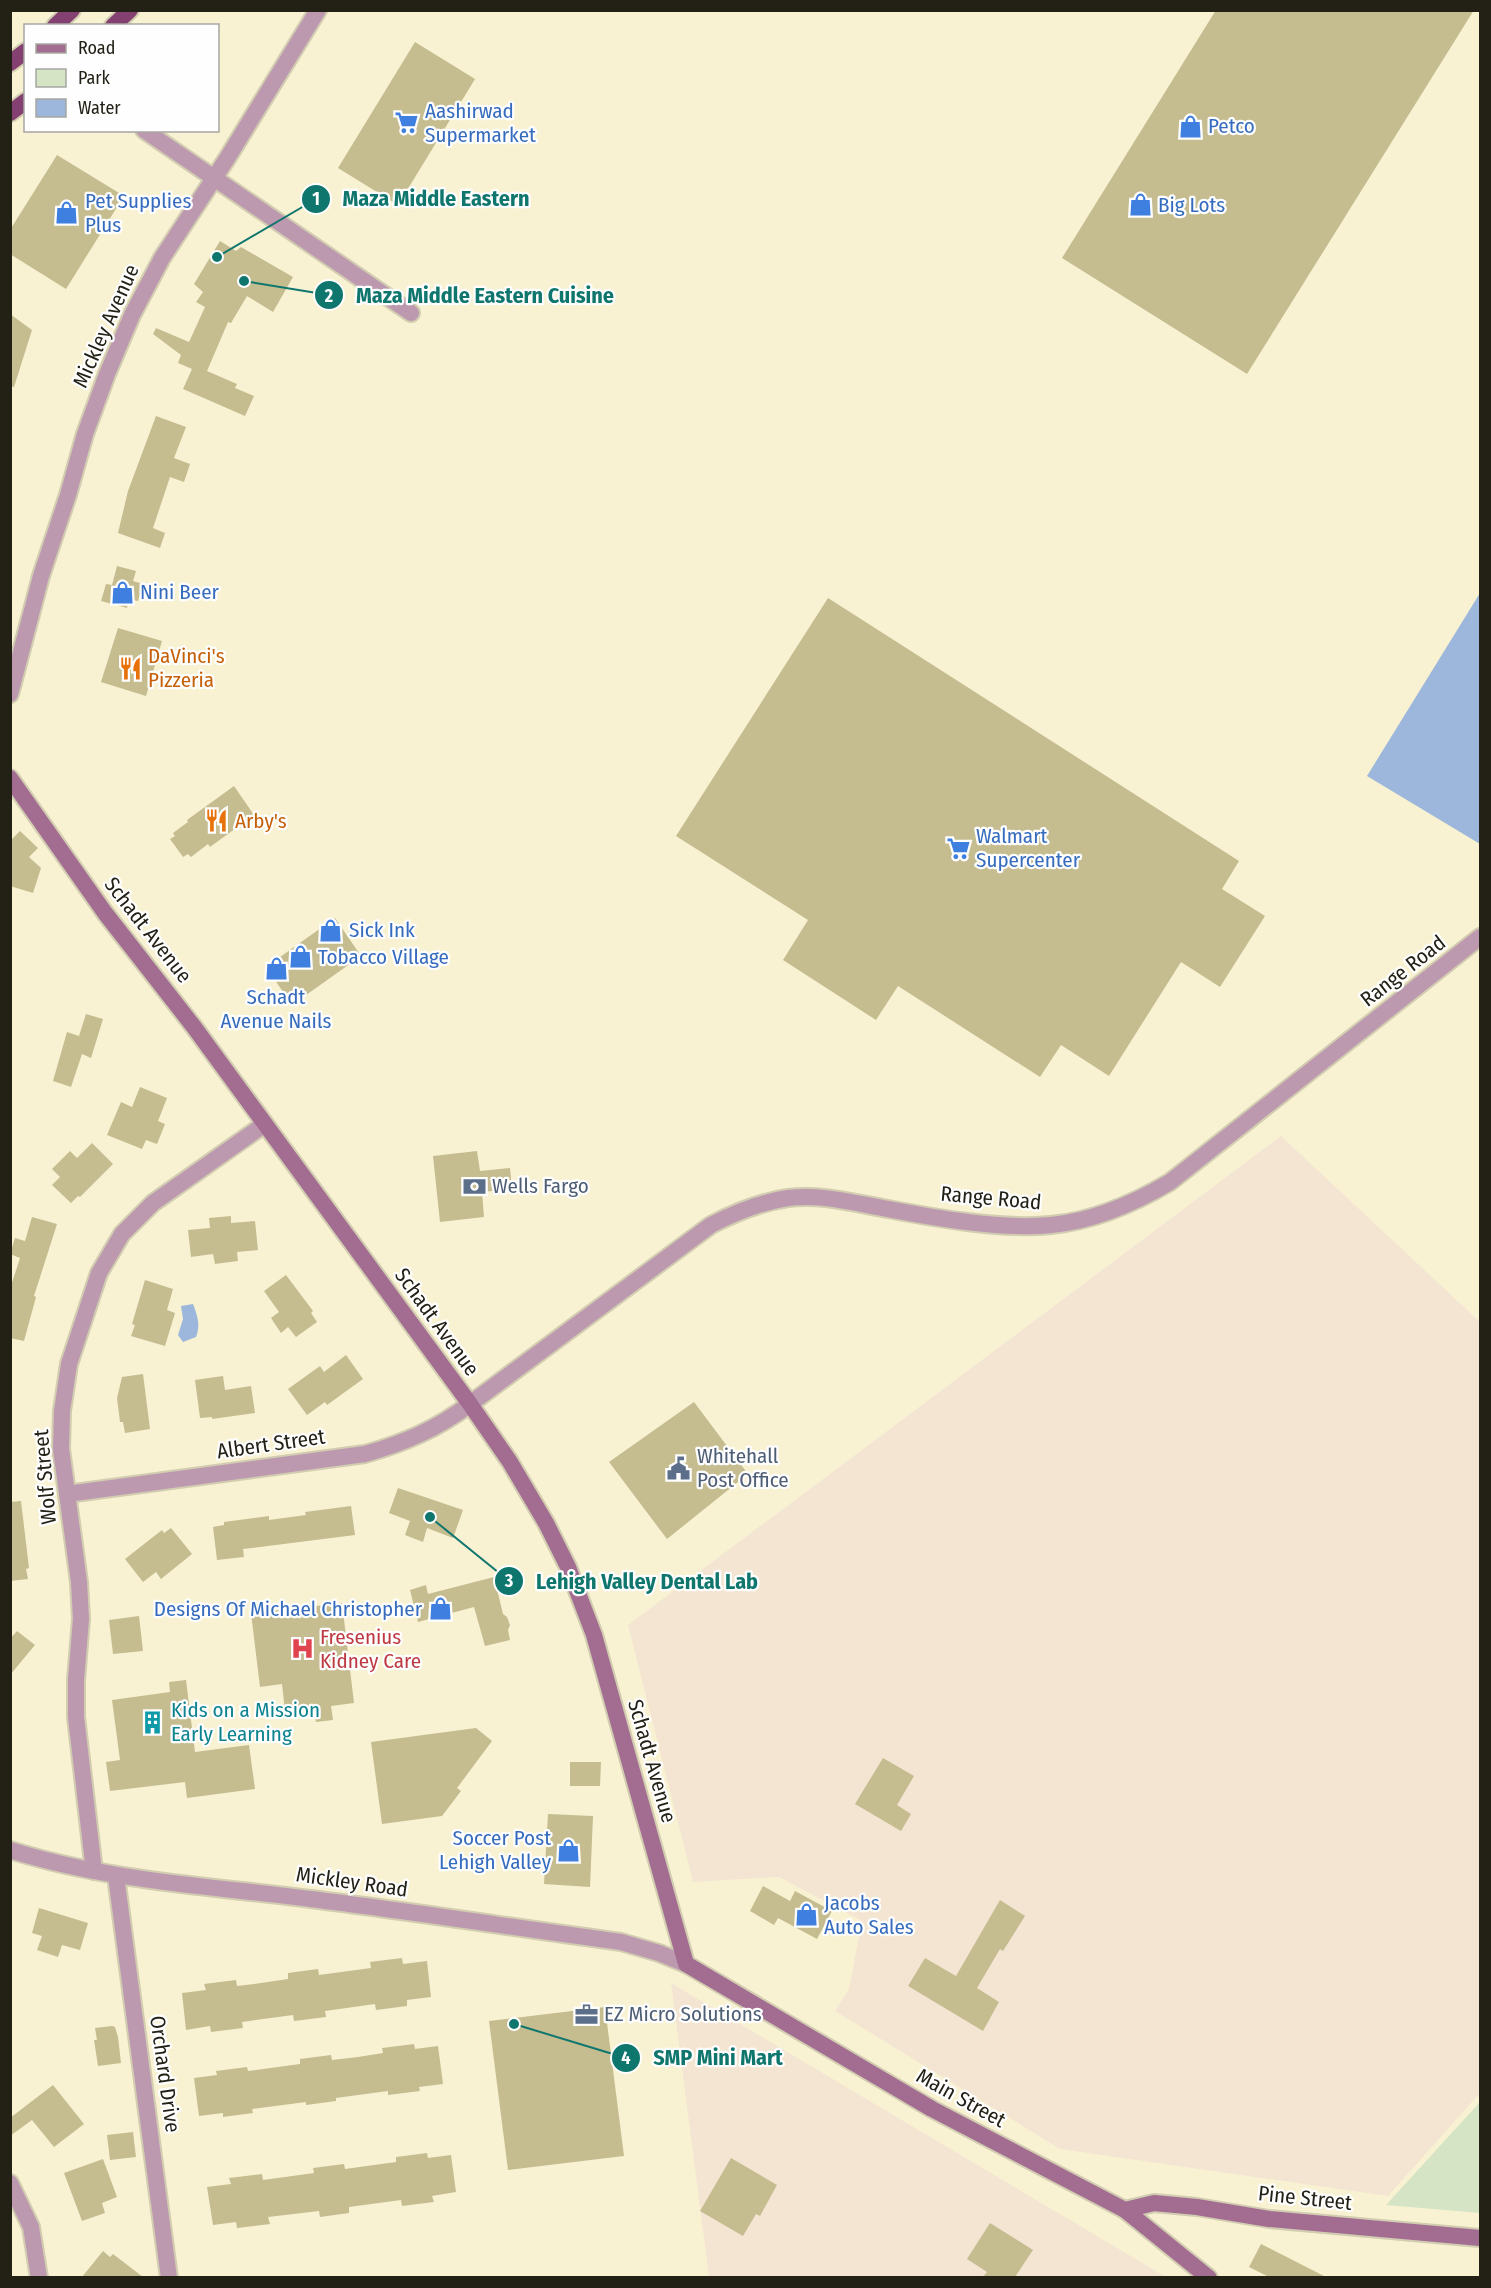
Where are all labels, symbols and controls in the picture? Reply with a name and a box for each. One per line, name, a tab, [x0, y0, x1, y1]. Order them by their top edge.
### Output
legend	[24, 24, 219, 132]
text: Road	[78, 37, 115, 59]
text: Park	[78, 67, 111, 89]
text: Water	[78, 97, 121, 119]
place label: Aashirwad Supermarket	[425, 98, 536, 148]
supermarket icon: Aashirwad Supermarket	[394, 110, 420, 136]
shop icon: Petco	[1177, 113, 1203, 139]
place label: Petco	[1208, 113, 1255, 139]
callout: Maza Middle Eastern	[301, 179, 542, 219]
text: Maza Middle Eastern	[342, 185, 530, 212]
place label: Pet Supplies Plus	[85, 188, 191, 238]
text: 1	[312, 188, 320, 210]
shop icon: Big Lots	[1127, 192, 1153, 218]
place label: Big Lots	[1158, 192, 1225, 218]
shop icon: Pet Supplies Plus	[54, 200, 80, 226]
street label: Mickley Avenue	[67, 260, 145, 392]
callout: Maza Middle Eastern Cuisine	[314, 275, 626, 315]
text: Maza Middle Eastern Cuisine	[356, 282, 614, 309]
text: 2	[324, 285, 333, 307]
shop icon: Nini Beer	[109, 579, 135, 605]
place label: Nini Beer	[140, 579, 220, 605]
place label: DaVinci's Pizzeria	[148, 643, 225, 693]
restaurant icon: DaVinci's Pizzeria	[117, 655, 143, 681]
restaurant icon: Arby's	[204, 808, 230, 834]
place label: Arby's	[235, 808, 287, 834]
place label: Walmart Supercenter	[976, 823, 1081, 873]
supermarket icon: Walmart Supercenter	[945, 835, 971, 861]
street label: Schadt Avenue	[99, 872, 197, 988]
shop icon: Sick Ink	[318, 917, 344, 943]
place label: Sick Ink	[349, 917, 415, 943]
street label: Range Road	[1355, 930, 1451, 1012]
shop icon: Tobacco Village	[287, 944, 313, 970]
place label: Tobacco Village	[318, 944, 449, 970]
shop icon: Schadt Avenue Nails	[263, 956, 289, 982]
place label: Schadt Avenue Nails	[221, 984, 331, 1034]
bank icon: Wells Fargo	[461, 1173, 487, 1199]
place label: Wells Fargo	[492, 1173, 589, 1199]
street label: Range Road	[940, 1181, 1042, 1215]
street label: Schadt Avenue	[389, 1263, 485, 1381]
street label: Albert Street	[215, 1424, 327, 1464]
street label: Wolf Street	[28, 1428, 62, 1526]
place label: Whitehall Post Office	[697, 1443, 789, 1493]
public building icon: Whitehall Post Office	[666, 1455, 692, 1481]
callout: Lehigh Valley Dental Lab	[494, 1561, 770, 1601]
text: Lehigh Valley Dental Lab	[536, 1568, 758, 1595]
text: 3	[504, 1570, 514, 1592]
place label: Designs Of Michael Christopher	[154, 1596, 423, 1622]
shop icon: Designs Of Michael Christopher	[427, 1596, 453, 1622]
place label: Fresenius Kidney Care	[320, 1624, 421, 1674]
hospital icon: Fresenius Kidney Care	[289, 1636, 315, 1662]
street label: Schadt Avenue	[622, 1696, 682, 1826]
place label: Kids on a Mission Early Learning	[171, 1697, 320, 1747]
building icon: Kids on a Mission Early Learning	[140, 1709, 166, 1735]
place label: Soccer Post Lehigh Valley	[439, 1825, 552, 1875]
shop icon: Soccer Post Lehigh Valley	[556, 1837, 582, 1863]
street label: Mickley Road	[294, 1861, 410, 1903]
place label: Jacobs Auto Sales	[824, 1890, 914, 1940]
shop icon: Jacobs Auto Sales	[793, 1902, 819, 1928]
office icon: EZ Micro Solutions	[573, 2001, 599, 2027]
place label: EZ Micro Solutions	[604, 2001, 762, 2027]
street label: Orchard Drive	[144, 2014, 186, 2134]
callout: SMP Mini Mart	[611, 2038, 795, 2078]
text: SMP Mini Mart	[653, 2044, 783, 2071]
text: 4	[621, 2047, 631, 2069]
street label: Main Street	[912, 2063, 1010, 2133]
street label: Pine Street	[1257, 2180, 1353, 2216]

